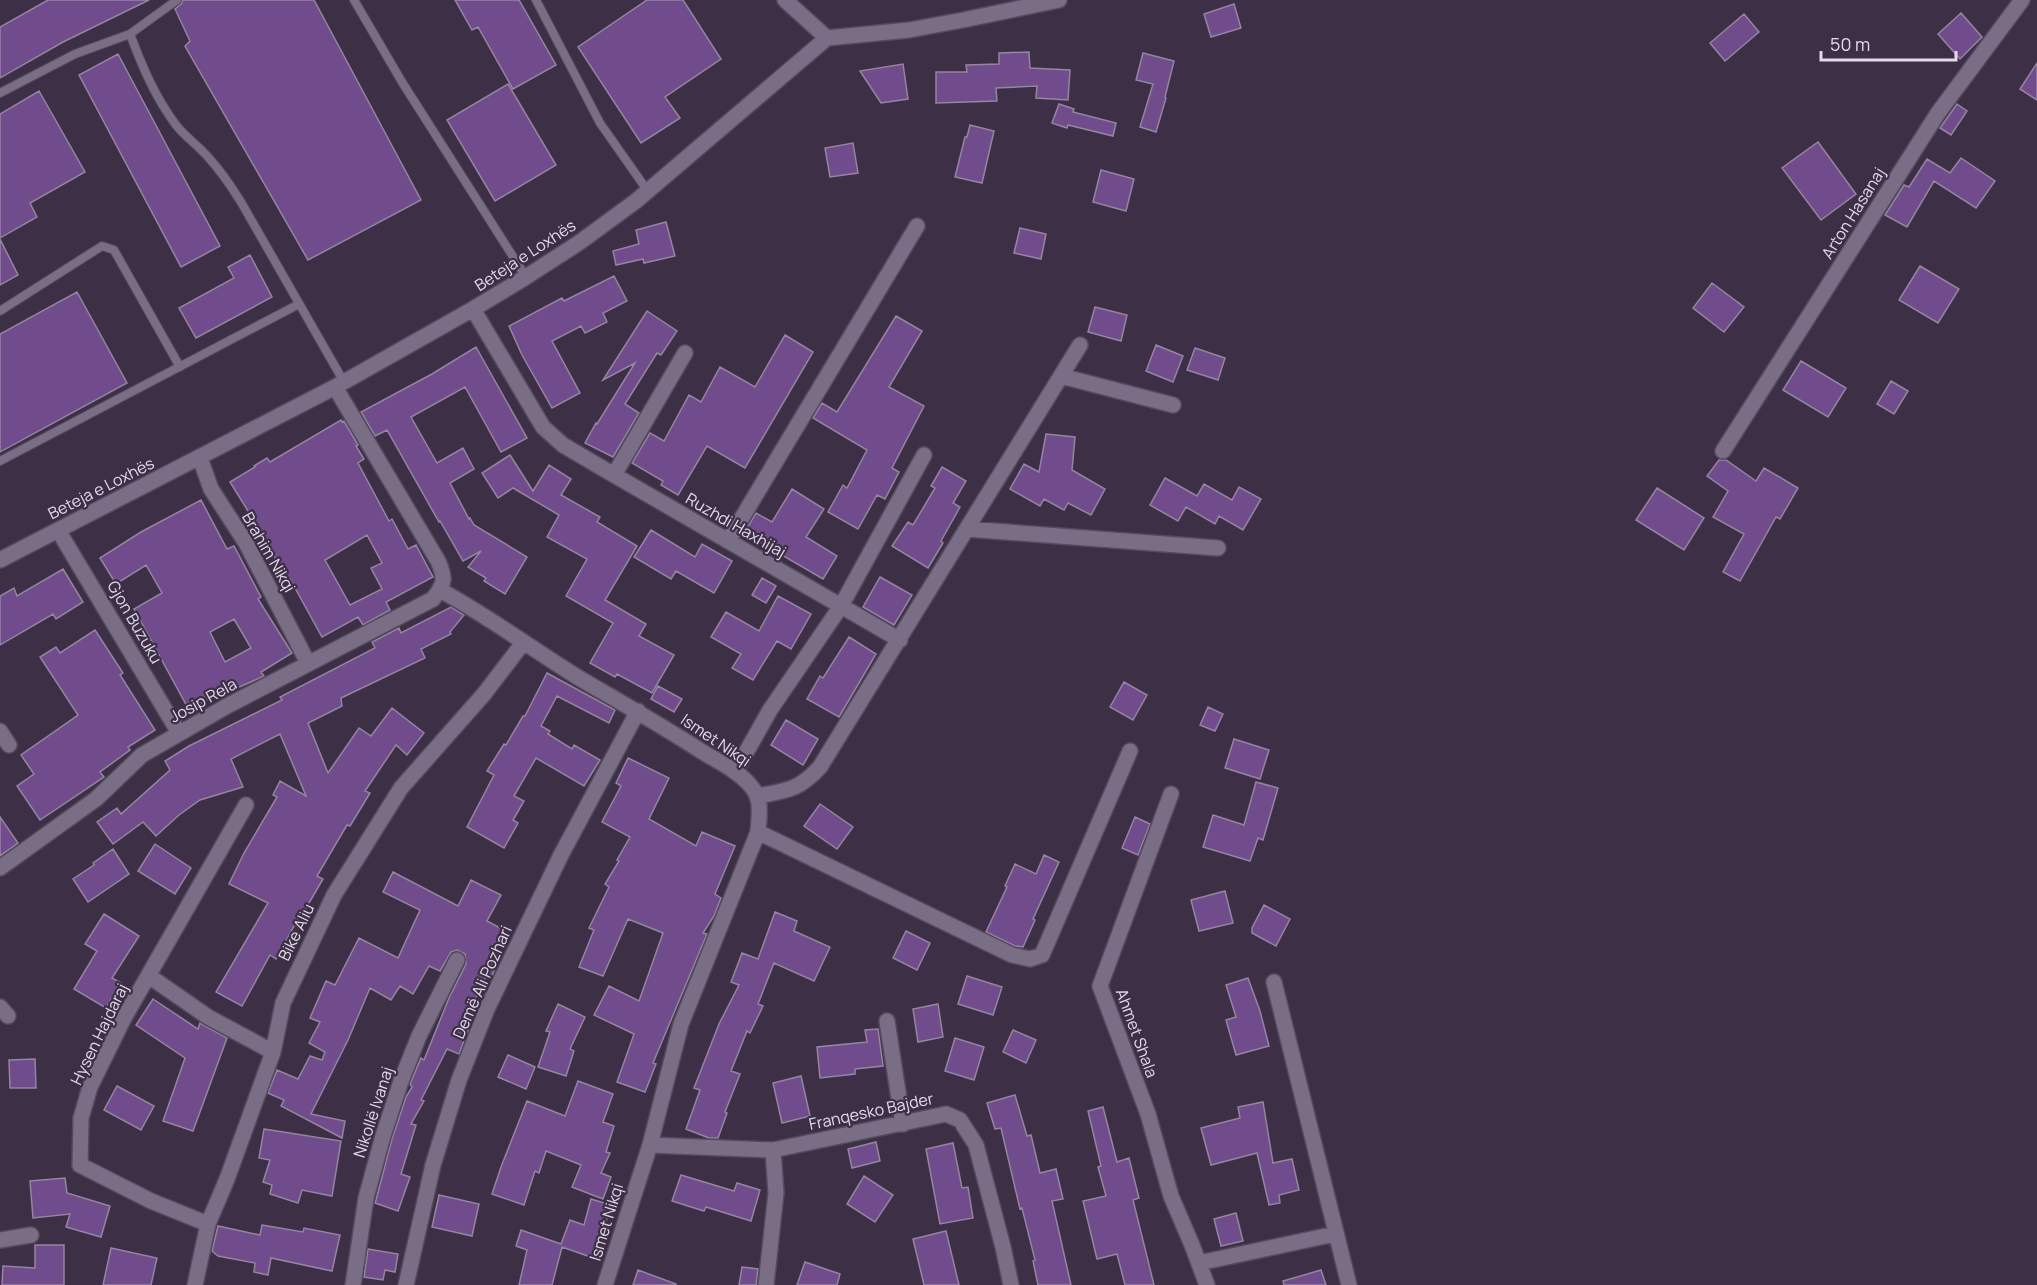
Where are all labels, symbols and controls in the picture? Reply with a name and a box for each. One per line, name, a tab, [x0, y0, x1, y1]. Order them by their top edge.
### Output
scale bar	[1821, 24, 1956, 62]
text: 50 m	[1830, 32, 1870, 56]
street label: Arton Hasanaj	[1816, 163, 1890, 263]
street label: Beteja e Loxhës	[470, 214, 580, 296]
street label: Beteja e Loxhës	[44, 452, 158, 524]
street label: Ruzhdi Haxhijaj	[682, 487, 790, 563]
street label: Brahim Nikqi	[237, 508, 301, 596]
street label: Gjon Buzuku	[102, 577, 168, 667]
street label: Josip Rela	[165, 673, 241, 727]
street label: Ismet Nikqi	[677, 709, 755, 771]
street label: Bike Aliu	[273, 900, 319, 964]
street label: Demë Ali Pozhari	[447, 922, 517, 1042]
street label: Hysen Hajdaraj	[65, 980, 133, 1088]
street label: Ahmet Shala	[1111, 986, 1163, 1080]
street label: Nikollë Ivanaj	[348, 1064, 398, 1160]
street label: Franqesko Bajder	[807, 1087, 936, 1135]
street label: Ismet Nikqi	[584, 1181, 628, 1263]

